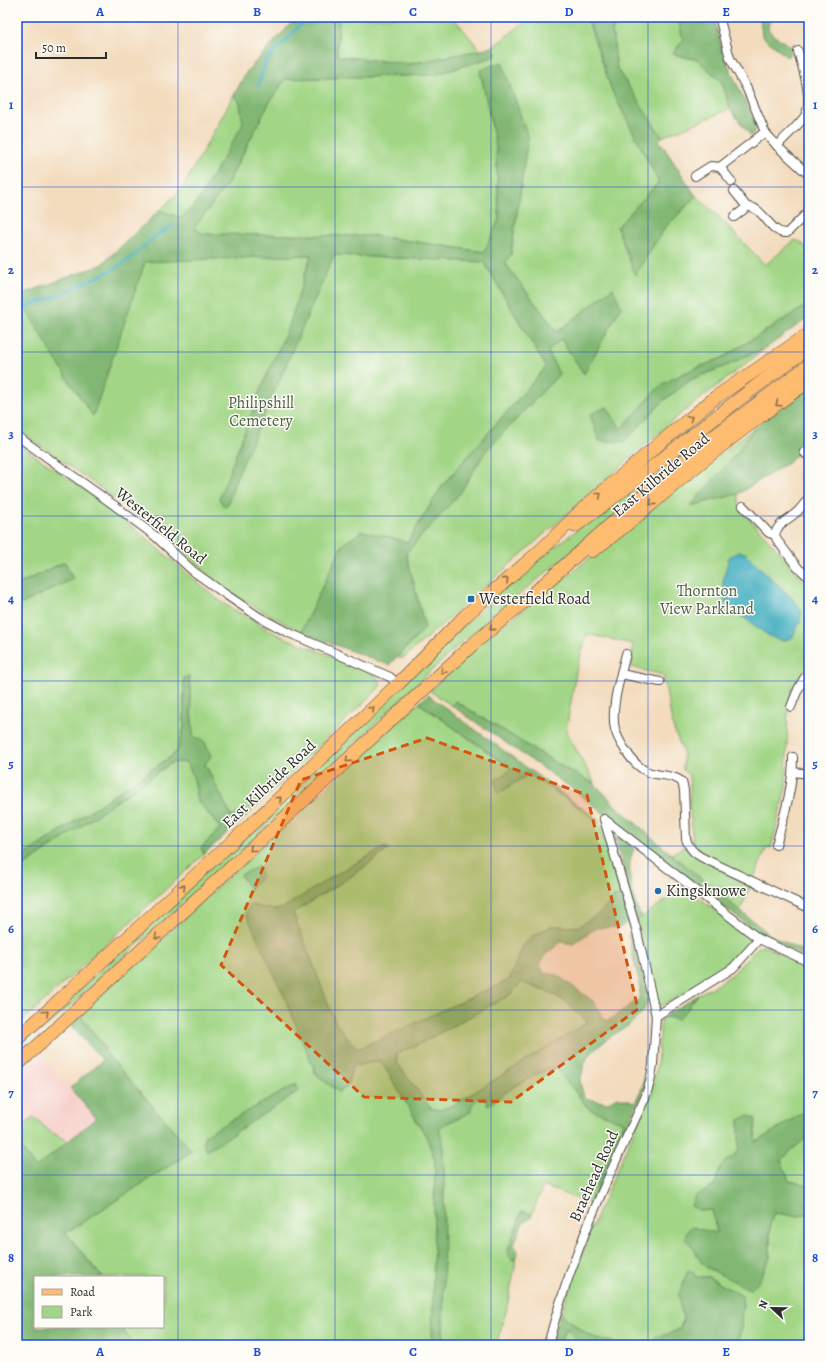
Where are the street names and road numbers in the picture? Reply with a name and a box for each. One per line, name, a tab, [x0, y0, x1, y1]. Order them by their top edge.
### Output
street label: East Kilbride Road	[608, 427, 715, 522]
street label: Westerfield Road	[110, 482, 212, 570]
street label: East Kilbride Road	[217, 734, 321, 833]
street label: Braehead Road	[564, 1126, 624, 1225]

